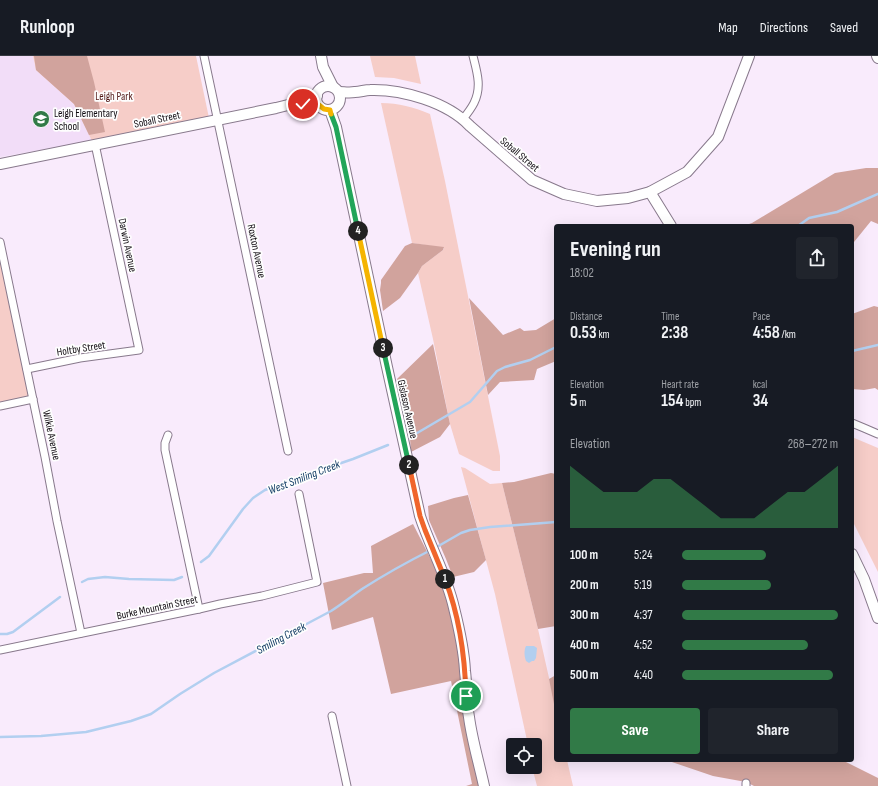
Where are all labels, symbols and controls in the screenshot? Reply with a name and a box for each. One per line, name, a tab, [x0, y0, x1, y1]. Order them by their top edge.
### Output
text: Runloop	[20, 16, 75, 39]
text: Map	[718, 19, 738, 36]
text: Directions	[760, 19, 808, 36]
text: Saved	[830, 19, 858, 36]
pin	[286, 87, 320, 121]
park label: Leigh Park	[95, 90, 133, 103]
icon: check	[292, 93, 314, 115]
place label: Leigh Elementary School	[54, 107, 118, 133]
street label: Soball Street	[133, 108, 182, 131]
school or university icon: Leigh Elementary School	[31, 109, 51, 129]
street label: Soball Street	[497, 134, 542, 175]
street label: Darwin Avenue	[115, 217, 140, 273]
pin: 4	[348, 221, 368, 241]
street label: Roxton Avenue	[244, 223, 269, 279]
text: 4	[355, 224, 361, 237]
text: Evening run	[570, 236, 661, 263]
button: share	[796, 237, 838, 279]
text: 18:02	[570, 265, 594, 281]
text: Distance	[570, 310, 602, 323]
text: Time	[661, 310, 679, 323]
text: Pace	[753, 310, 770, 323]
text: 0.53	[570, 323, 597, 343]
text: 2:38	[661, 323, 688, 343]
text: 4:58	[753, 323, 780, 343]
text: km	[597, 328, 610, 341]
text: /km	[780, 328, 796, 341]
street label: Holtby Street	[56, 338, 107, 359]
pin: 3	[373, 338, 393, 358]
text: 3	[381, 341, 385, 354]
text: Elevation	[570, 378, 604, 391]
text: Heart rate	[661, 378, 699, 391]
text: kcal	[753, 378, 767, 391]
street label: Gislason Avenue	[394, 379, 421, 440]
text: 5	[570, 391, 577, 411]
text: 154	[661, 391, 683, 411]
text: 34	[753, 391, 768, 411]
text: m	[577, 396, 586, 409]
text: bpm	[683, 396, 701, 409]
street label: Wilkie Avenue	[40, 409, 63, 461]
text: Elevation	[570, 436, 610, 452]
text: 268–272 m	[788, 436, 838, 452]
pin: 2	[399, 455, 419, 475]
water label: West Smiling Creek	[266, 457, 343, 498]
text: 2	[407, 458, 411, 471]
text: 100 m	[570, 547, 598, 563]
text: 5:24	[634, 547, 652, 563]
pin: 1	[435, 569, 455, 589]
text: 1	[443, 572, 447, 585]
text: 200 m	[570, 577, 599, 593]
text: 5:19	[634, 577, 652, 593]
street label: Burke Mountain Street	[115, 592, 199, 622]
text: 300 m	[570, 607, 599, 623]
text: 4:37	[634, 607, 653, 623]
water label: Smiling Creek	[254, 619, 309, 658]
text: 400 m	[570, 637, 599, 653]
text: 4:52	[634, 637, 652, 653]
text: 500 m	[570, 667, 599, 683]
text: 4:40	[634, 667, 653, 683]
pin	[449, 679, 483, 713]
icon: arrive	[455, 685, 477, 707]
button: Save	[570, 708, 700, 754]
button: Share	[708, 708, 838, 754]
map controls	[506, 738, 542, 774]
button: locate	[506, 738, 542, 774]

